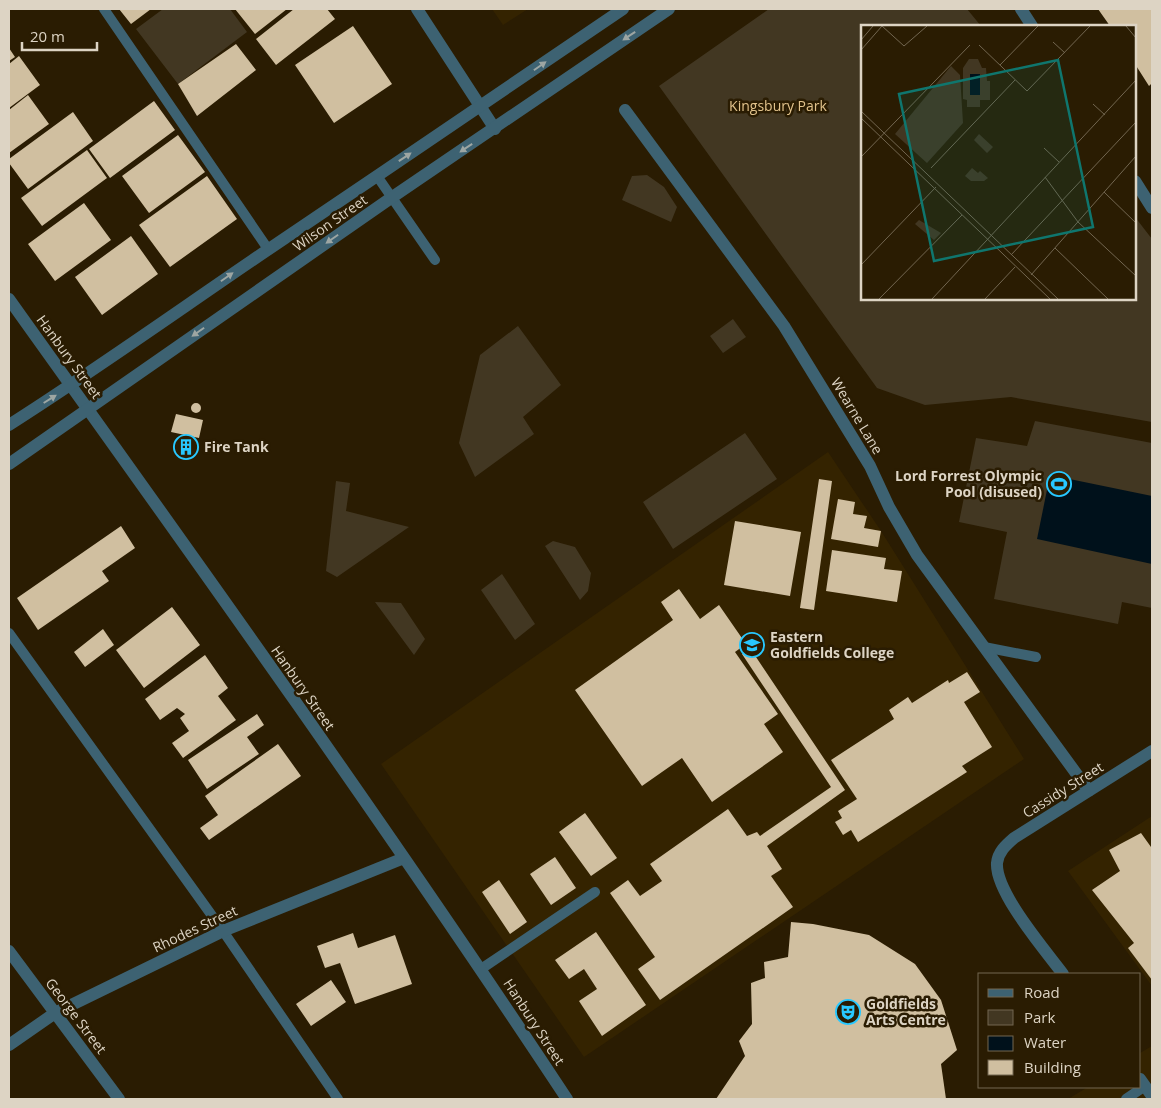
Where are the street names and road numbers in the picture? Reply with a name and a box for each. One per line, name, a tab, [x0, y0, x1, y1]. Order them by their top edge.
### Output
street label: Wilson Street	[289, 190, 371, 255]
street label: Hanbury Street	[33, 311, 106, 402]
street label: Wearne Lane	[827, 374, 888, 458]
street label: Hanbury Street	[267, 642, 340, 734]
street label: Cassidy Street	[1019, 757, 1107, 822]
street label: Rhodes Street	[149, 901, 240, 956]
street label: George Street	[42, 974, 111, 1058]
street label: Hanbury Street	[499, 975, 569, 1069]

